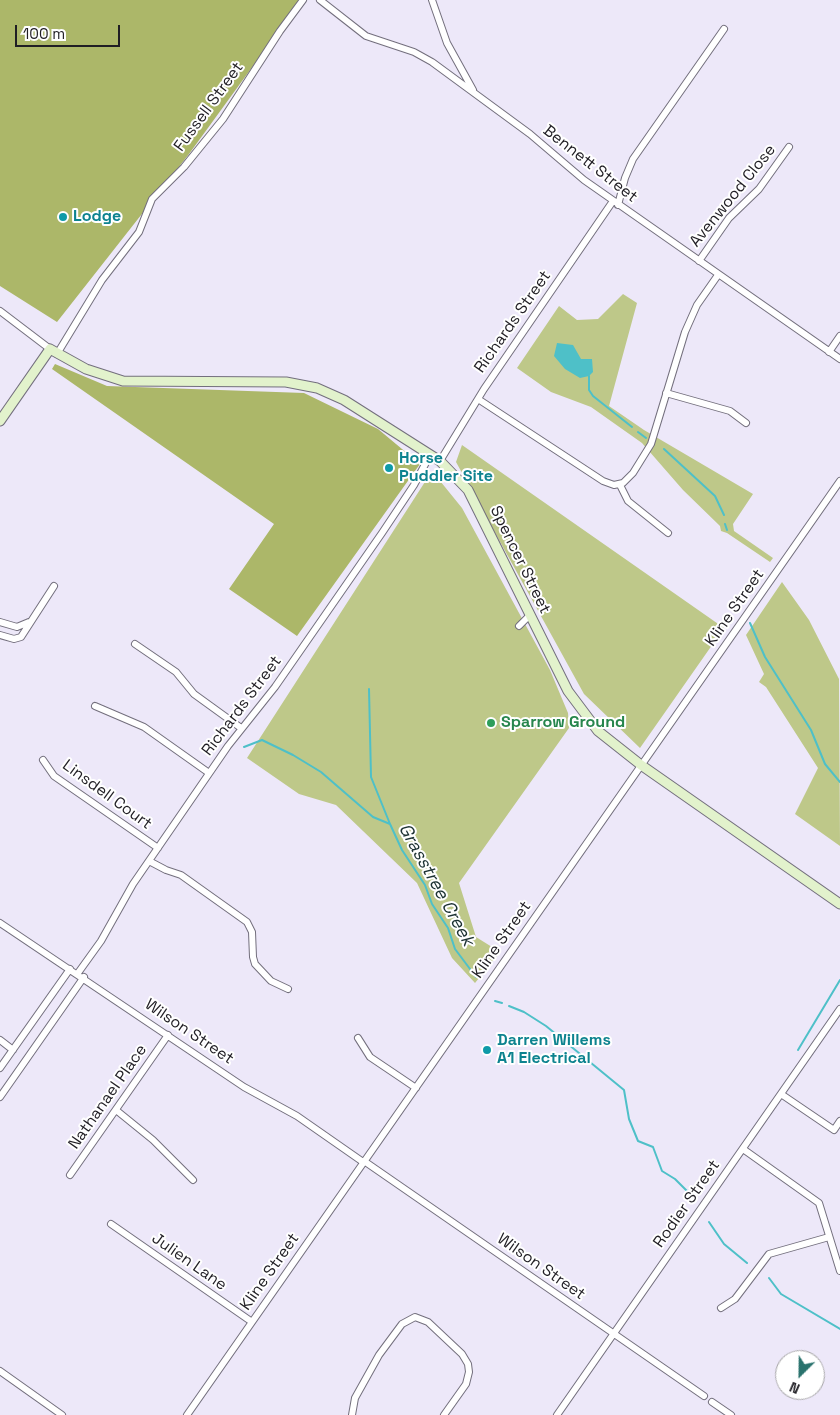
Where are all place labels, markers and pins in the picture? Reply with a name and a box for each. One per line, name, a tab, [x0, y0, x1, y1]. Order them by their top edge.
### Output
place label: Lodge	[73, 207, 121, 227]
marker: Lodge	[57, 211, 69, 223]
place label: Horse Puddler Site	[399, 449, 493, 487]
marker: Horse Puddler Site	[383, 462, 395, 474]
place label: Sparrow Ground	[501, 713, 625, 733]
marker: Sparrow Ground	[485, 717, 497, 729]
place label: Darren Willems A1 Electrical	[497, 1031, 611, 1069]
marker: Darren Willems A1 Electrical	[481, 1044, 493, 1056]

